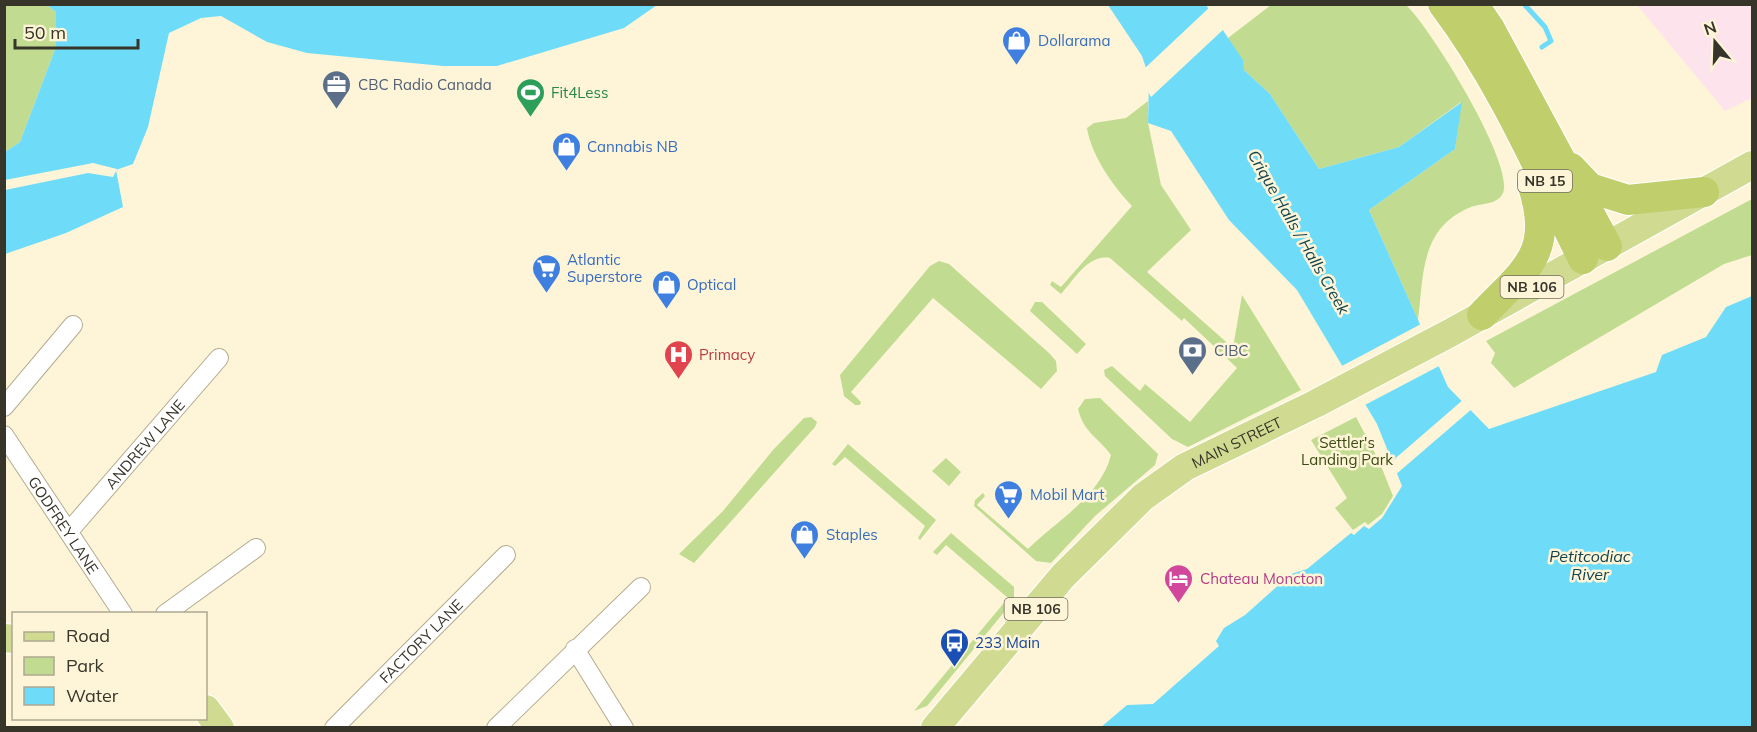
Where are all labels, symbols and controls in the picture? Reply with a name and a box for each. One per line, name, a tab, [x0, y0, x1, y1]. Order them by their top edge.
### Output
scale bar	[15, 12, 138, 50]
north arrow	[1685, 12, 1745, 72]
text: N	[1701, 16, 1719, 39]
text: 50 m	[24, 21, 66, 44]
shop icon: Dollarama	[1001, 24, 1033, 66]
place label: Dollarama	[1038, 31, 1110, 50]
office icon: CBC Radio Canada	[321, 68, 353, 110]
place label: CBC Radio Canada	[358, 75, 492, 94]
sports icon: Fit4Less	[514, 76, 546, 118]
place label: Fit4Less	[551, 83, 608, 102]
shop icon: Cannabis NB	[550, 130, 582, 172]
place label: Cannabis NB	[587, 137, 678, 156]
water label: Crique Halls / Halls Creek	[1244, 146, 1355, 318]
road number: NB 15	[1518, 170, 1572, 192]
place label: Atlantic Superstore	[567, 250, 642, 286]
supermarket icon: Atlantic Superstore	[530, 252, 562, 294]
shop icon: Optical	[650, 268, 682, 310]
place label: Optical	[687, 275, 736, 294]
road number: NB 106	[1500, 276, 1564, 298]
bank icon: CIBC	[1177, 334, 1209, 376]
hospital icon: Primacy	[662, 338, 694, 380]
place label: CIBC	[1214, 341, 1249, 360]
place label: Primacy	[699, 345, 755, 364]
street label: ANDREW LANE	[101, 395, 189, 492]
street label: MAIN STREET	[1188, 412, 1285, 472]
park label: Settler's Landing Park	[1301, 433, 1393, 469]
street label: GODFREY LANE	[25, 472, 103, 578]
supermarket icon: Mobil Mart	[993, 478, 1025, 520]
place label: Mobil Mart	[1030, 485, 1104, 504]
shop icon: Staples	[789, 518, 821, 560]
place label: Staples	[826, 525, 878, 544]
water label: Petitcodiac River	[1549, 546, 1631, 584]
hotel icon: Chateau Moncton	[1163, 562, 1195, 604]
place label: Chateau Moncton	[1200, 569, 1323, 588]
street label: FACTORY LANE	[375, 595, 467, 687]
road number: NB 106	[1004, 598, 1068, 620]
legend	[12, 612, 207, 720]
text: Road	[66, 624, 110, 647]
bus stop icon: 233 Main	[938, 626, 970, 668]
place label: 233 Main	[975, 633, 1040, 652]
text: Park	[66, 654, 105, 677]
text: Water	[66, 684, 119, 707]

